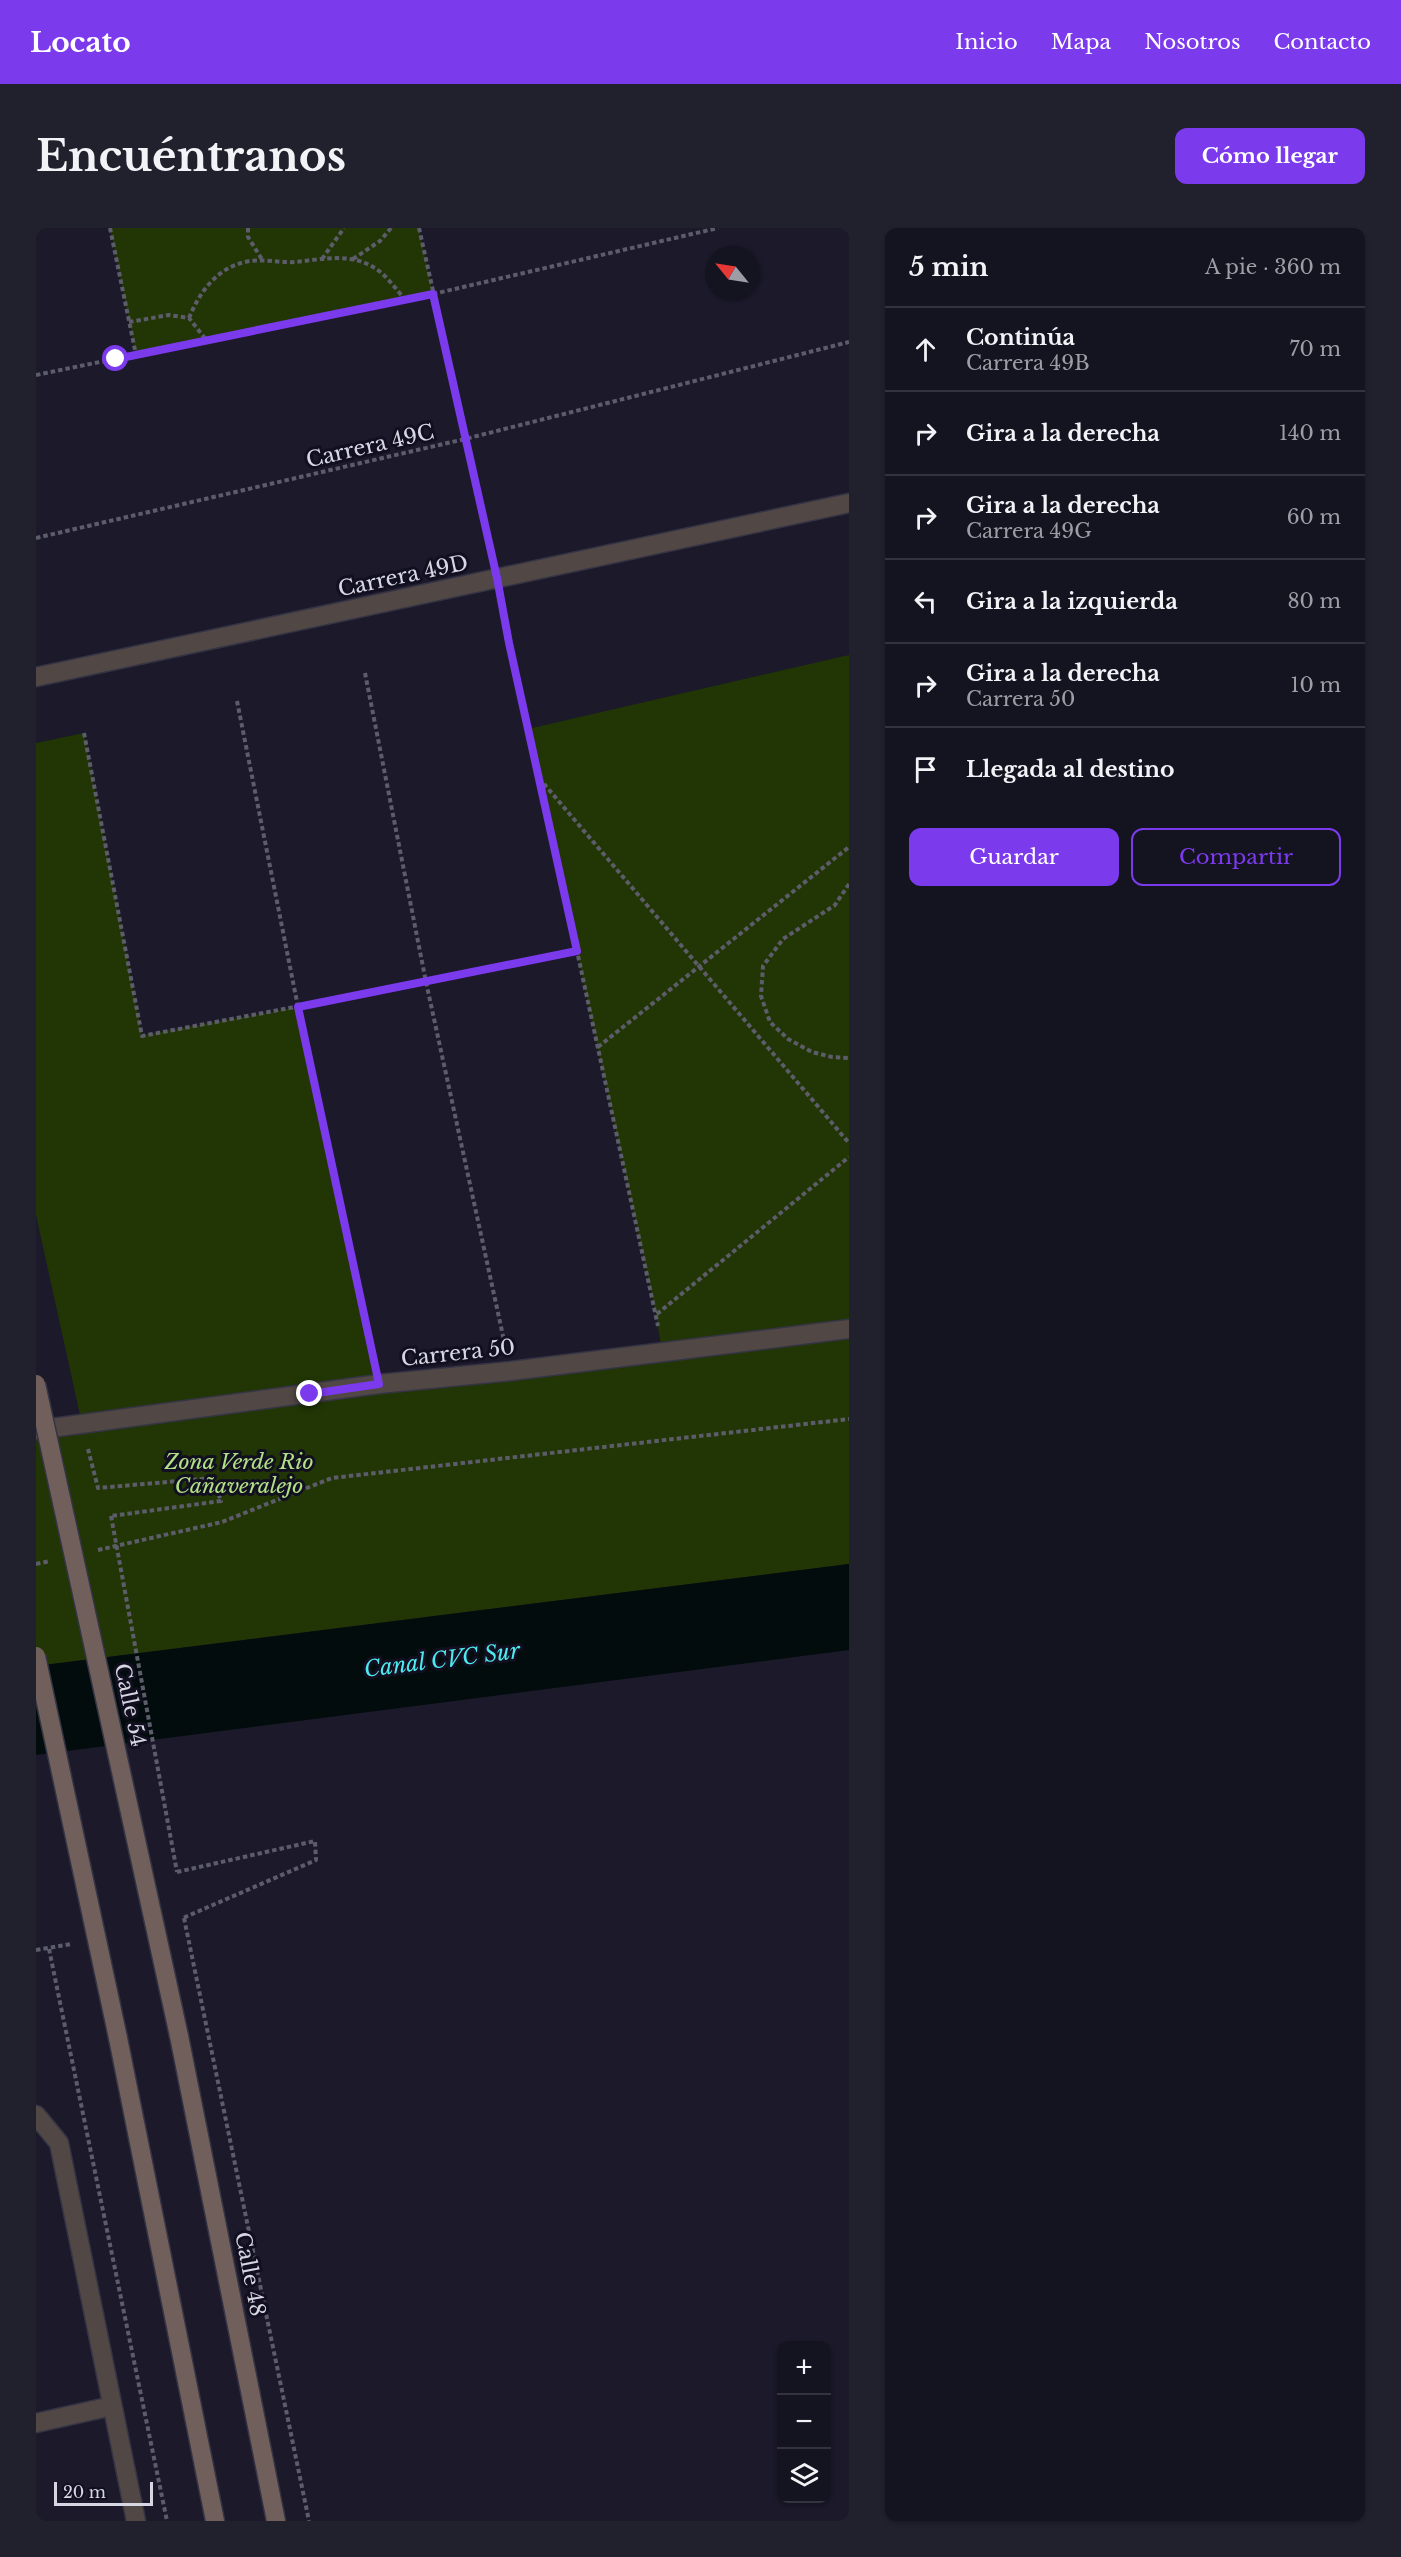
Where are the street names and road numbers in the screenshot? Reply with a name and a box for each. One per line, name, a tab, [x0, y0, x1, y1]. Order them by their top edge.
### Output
street label: Carrera 49C	[304, 419, 436, 473]
street label: Carrera 49D	[336, 550, 470, 602]
street label: Carrera 50	[400, 1334, 516, 1372]
street label: Calle 54	[109, 1661, 151, 1749]
street label: Calle 48	[229, 2230, 271, 2318]

